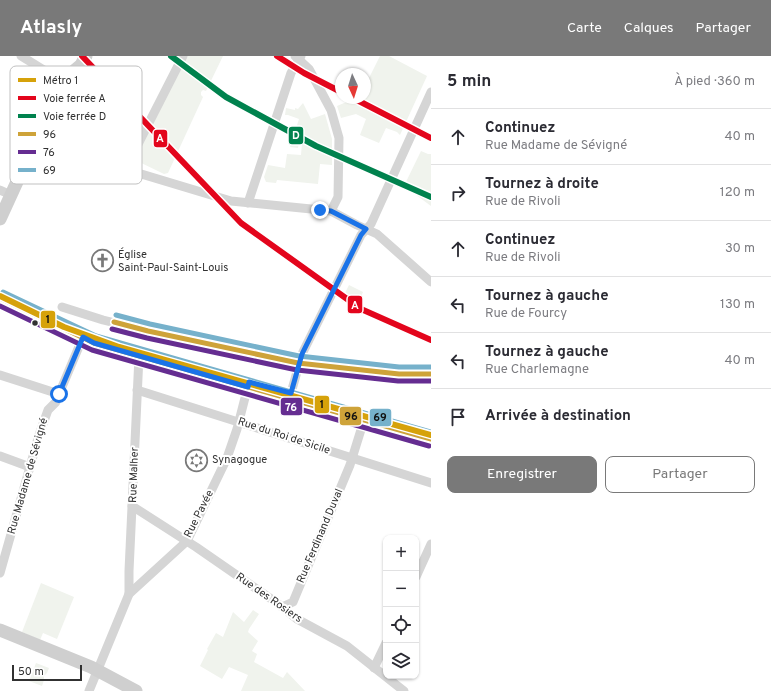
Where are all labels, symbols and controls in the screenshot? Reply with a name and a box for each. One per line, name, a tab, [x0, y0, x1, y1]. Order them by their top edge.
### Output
text: Atlasly	[20, 16, 82, 40]
text: Carte	[567, 20, 602, 37]
text: Calques	[624, 20, 674, 37]
text: Partager	[696, 20, 751, 37]
legend	[10, 66, 142, 184]
north arrow	[335, 68, 371, 104]
text: 5 min	[447, 71, 491, 93]
text: Métro 1	[43, 74, 78, 88]
text: À pied · 360 m	[674, 74, 755, 90]
text: Voie ferrée A	[43, 92, 106, 106]
text: Voie ferrée D	[43, 110, 106, 124]
text: Continuez	[485, 119, 555, 138]
line badge: D	[288, 126, 304, 145]
icon: ahead	[447, 126, 469, 148]
text: 96	[43, 128, 56, 142]
line badge: A	[153, 129, 168, 148]
text: D	[292, 129, 300, 143]
text: 40 m	[725, 129, 755, 145]
text: A	[156, 132, 164, 146]
text: Rue Madame de Sévigné	[485, 138, 627, 154]
text: 76	[43, 146, 55, 160]
text: 69	[43, 164, 56, 178]
text: Tournez à droite	[485, 175, 599, 194]
icon: right	[447, 182, 469, 204]
text: 120 m	[720, 185, 755, 201]
text: Rue de Rivoli	[485, 194, 561, 210]
route end	[311, 201, 329, 219]
text: Continuez	[485, 231, 555, 250]
icon: ahead	[447, 238, 469, 260]
text: 30 m	[725, 241, 755, 257]
place label: Église Saint-Paul-Saint-Louis	[118, 247, 229, 275]
church icon: Église Saint-Paul-Saint-Louis	[90, 248, 116, 274]
text: Rue de Rivoli	[485, 250, 561, 266]
text: Tournez à gauche	[485, 287, 609, 306]
icon: left	[447, 294, 469, 316]
line badge: A	[347, 295, 363, 314]
text: 130 m	[720, 297, 755, 313]
text: A	[351, 299, 359, 313]
text: Rue de Fourcy	[485, 306, 567, 322]
line badge: 1	[40, 310, 56, 329]
text: 1	[46, 313, 50, 327]
unlabelled marker	[30, 318, 40, 328]
text: Tournez à gauche	[485, 343, 609, 362]
icon: left	[447, 350, 469, 372]
text: 40 m	[725, 353, 755, 369]
text: Rue Charlemagne	[485, 362, 589, 378]
route start	[50, 385, 68, 403]
line badge: 1	[314, 395, 330, 414]
line badge: 76	[280, 397, 303, 416]
text: 1	[320, 398, 324, 412]
text: 76	[285, 401, 297, 415]
line badge: 96	[339, 406, 362, 426]
icon: arrive	[447, 406, 469, 428]
text: Arrivée à destination	[485, 407, 631, 426]
line badge: 69	[369, 408, 392, 427]
text: 96	[344, 410, 358, 424]
text: 69	[373, 411, 387, 425]
street label: Rue du Roi de Sicile	[236, 414, 332, 458]
street label: Rue Madame de Sévigné	[5, 416, 51, 536]
street label: Rue Malher	[126, 446, 142, 503]
synagogue icon: Synagogue	[184, 447, 210, 473]
place label: Synagogue	[212, 453, 267, 467]
button: Enregistrer	[447, 456, 597, 493]
button: Partager	[605, 456, 755, 493]
street label: Rue Ferdinand Duval	[294, 487, 346, 585]
street label: Rue Pavée	[181, 488, 217, 540]
map controls	[383, 535, 419, 679]
button: +	[383, 535, 419, 571]
street label: Rue des Rosiers	[233, 570, 305, 626]
button: −	[383, 571, 419, 607]
button: locate	[383, 607, 419, 643]
button: layers	[383, 643, 419, 679]
scale bar	[12, 663, 82, 682]
text: 50 m	[18, 665, 44, 679]

